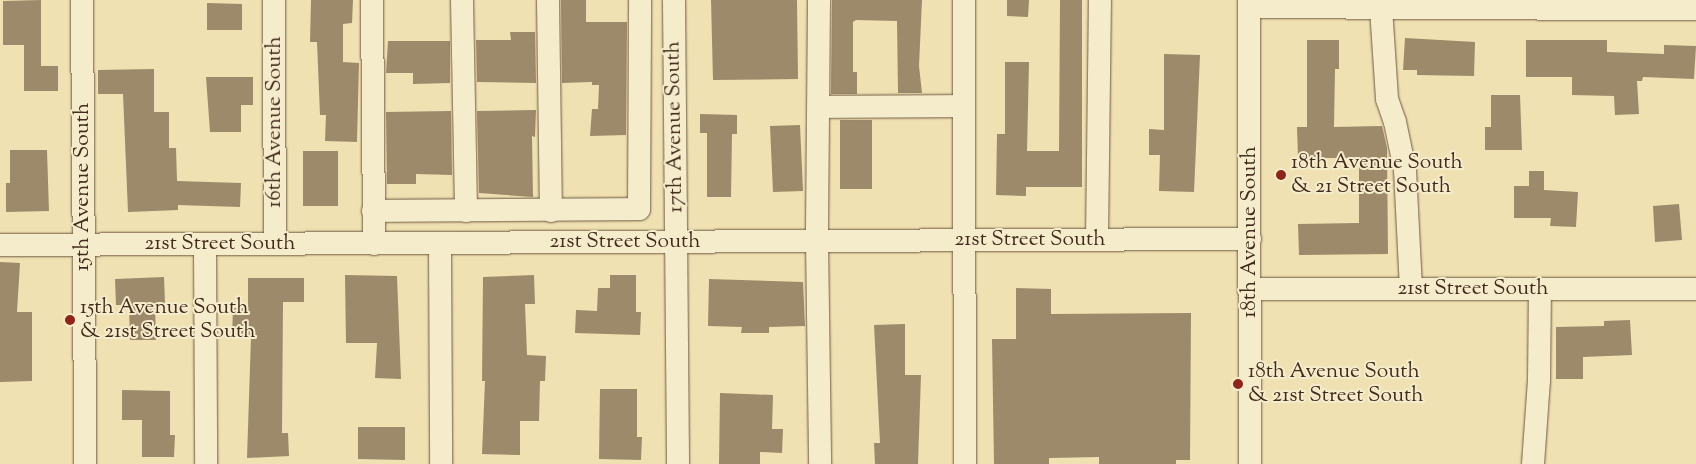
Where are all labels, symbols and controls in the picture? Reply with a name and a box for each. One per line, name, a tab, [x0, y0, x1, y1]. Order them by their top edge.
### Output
street label: 16th Avenue South	[262, 36, 288, 208]
street label: 17th Avenue South	[661, 41, 689, 213]
street label: 15th Avenue South	[70, 103, 96, 271]
street label: 18th Avenue South	[1237, 146, 1263, 318]
place label: 18th Avenue South & 21 Street South	[1291, 150, 1463, 200]
marker: 18th Avenue South & 21 Street South	[1275, 169, 1287, 181]
street label: 21st Street South	[954, 227, 1106, 253]
street label: 21st Street South	[549, 229, 701, 255]
street label: 21st Street South	[144, 231, 296, 257]
street label: 21st Street South	[1397, 276, 1549, 302]
place label: 15th Avenue South & 21st Street South	[80, 295, 256, 345]
marker: 15th Avenue South & 21st Street South	[64, 314, 76, 326]
place label: 18th Avenue South & 21st Street South	[1248, 359, 1424, 409]
marker: 18th Avenue South & 21st Street South	[1232, 378, 1244, 390]

